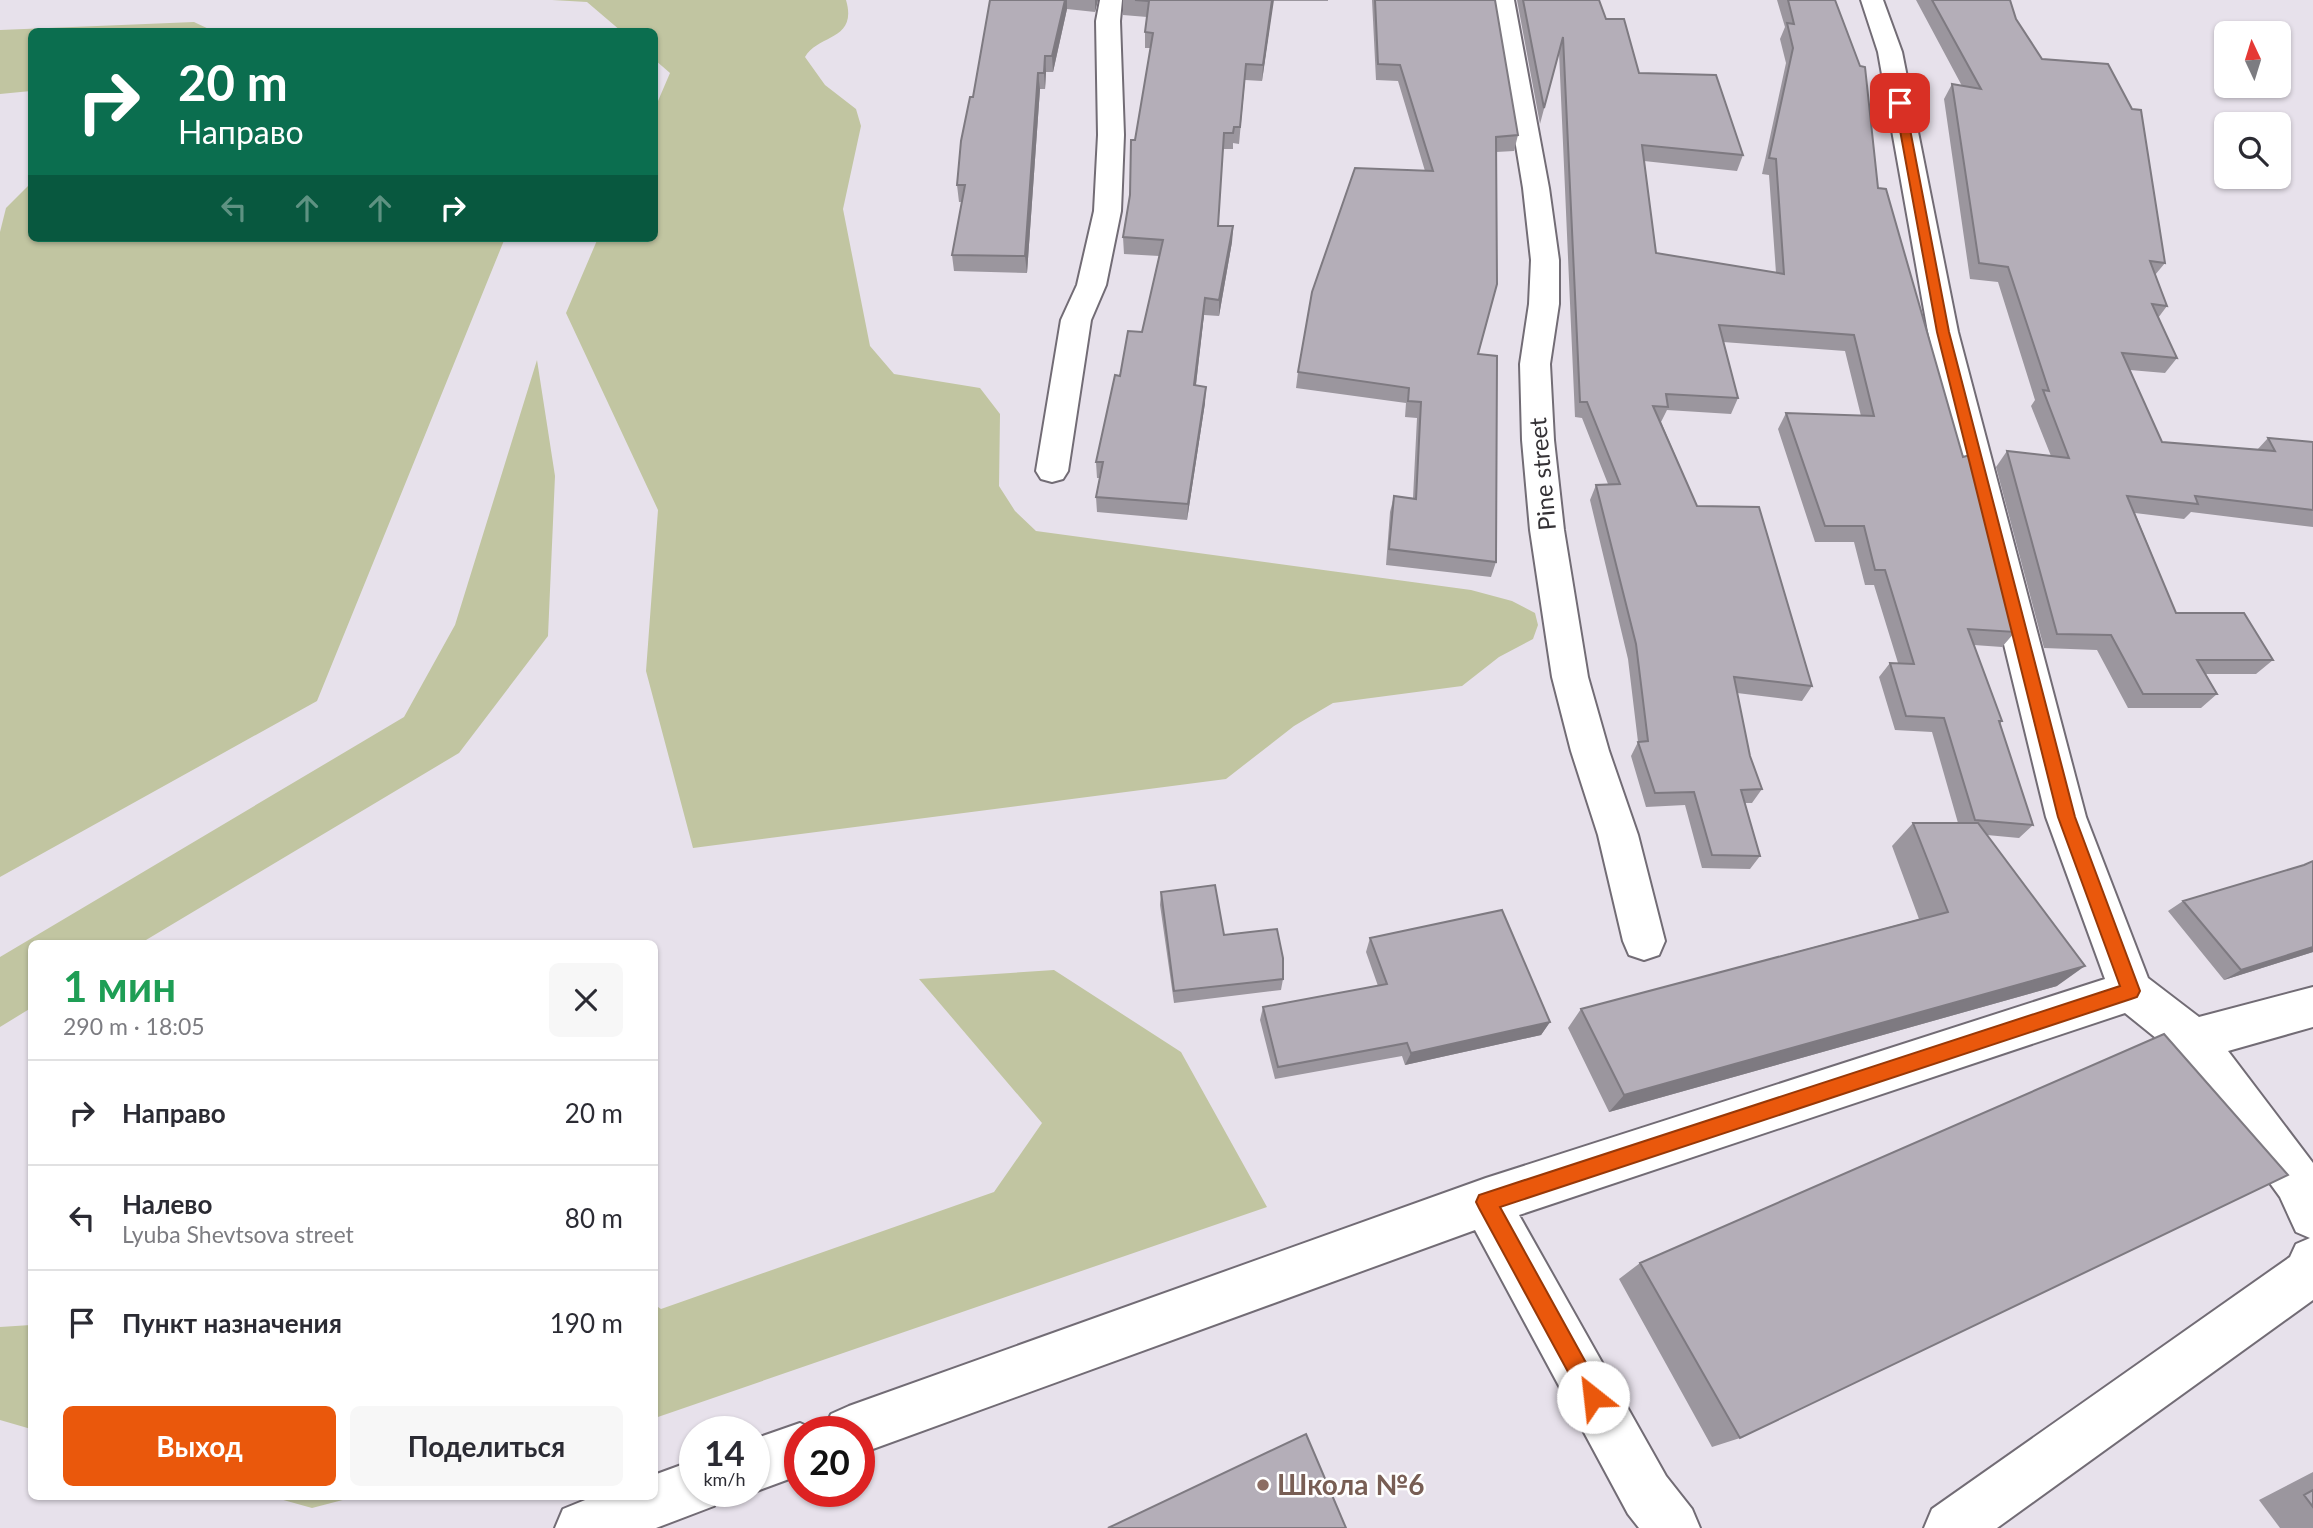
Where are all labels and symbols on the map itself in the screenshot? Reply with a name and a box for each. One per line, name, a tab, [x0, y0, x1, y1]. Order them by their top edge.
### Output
north arrow	[2214, 21, 2291, 98]
pin	[1870, 73, 1930, 133]
street label: Pine street	[1522, 416, 1561, 532]
position arrow	[1556, 1360, 1630, 1434]
speed limit sign: 20	[784, 1416, 875, 1507]
place label: Школа №6	[1277, 1467, 1425, 1501]
marker: Школа №6	[1255, 1477, 1271, 1493]

